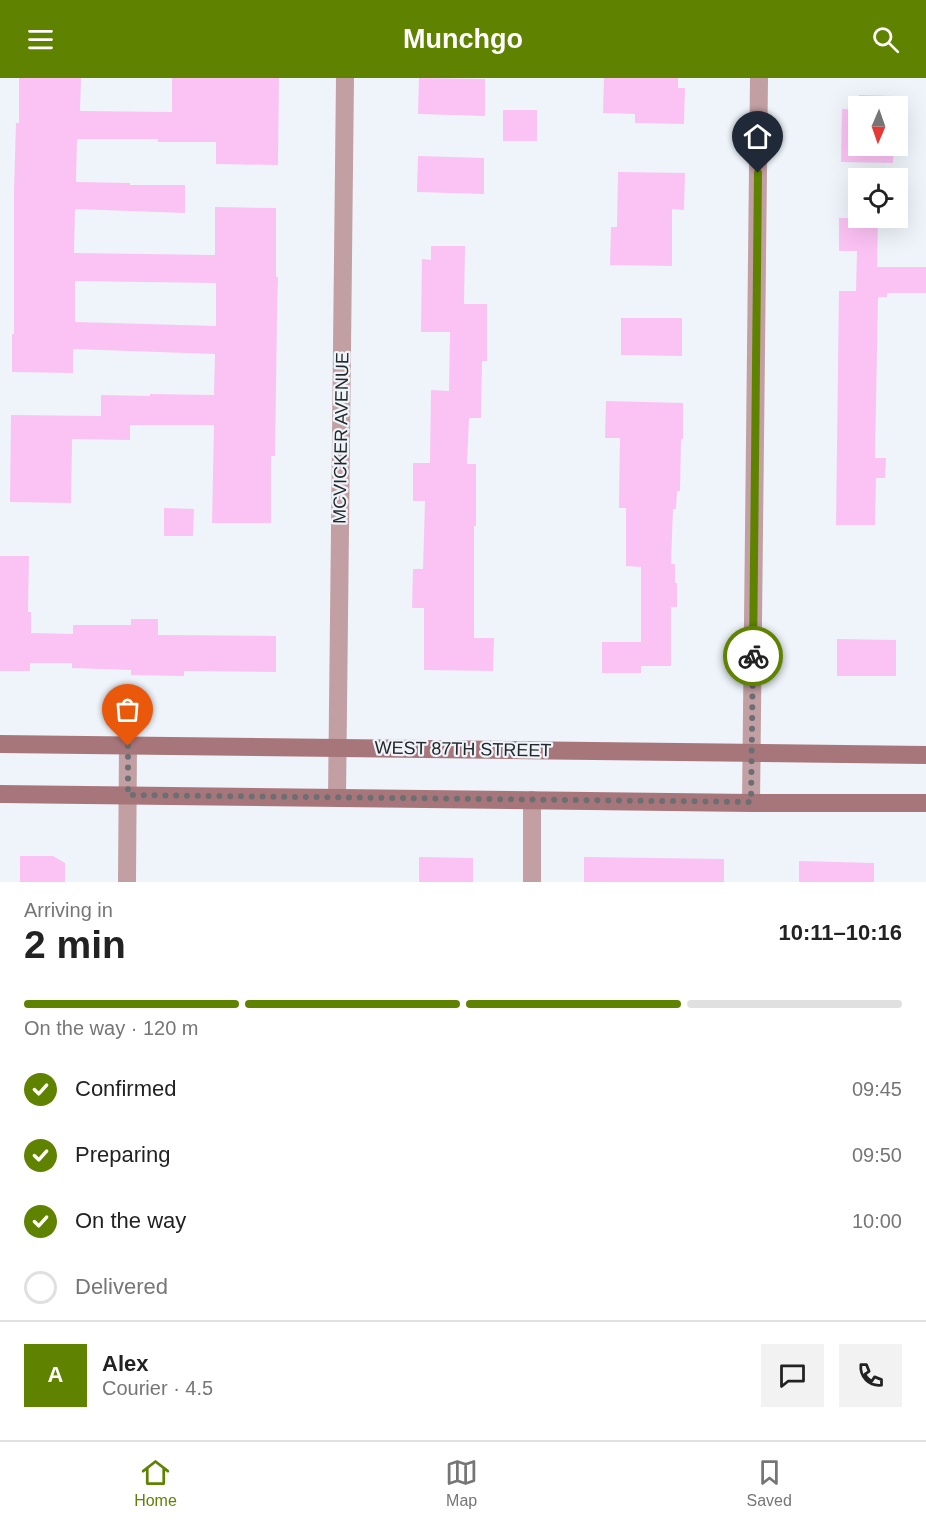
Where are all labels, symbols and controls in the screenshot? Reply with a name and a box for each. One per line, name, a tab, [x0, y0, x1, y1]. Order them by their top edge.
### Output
icon: menu	[24, 23, 57, 56]
icon: search	[869, 23, 902, 56]
text: Munchgo	[403, 24, 523, 54]
north arrow	[848, 96, 908, 156]
map controls	[848, 96, 908, 228]
pin	[732, 111, 783, 173]
icon: home	[741, 120, 774, 153]
button: locate	[848, 168, 908, 228]
street label: MCVICKER AVENUE	[330, 352, 352, 524]
courier	[723, 626, 783, 686]
icon: bike	[737, 640, 770, 673]
pin	[102, 684, 153, 746]
icon: bag	[111, 693, 144, 726]
street label: WEST 87TH STREET	[374, 737, 552, 761]
text: Arriving in	[24, 899, 113, 921]
text: 10:11–10:16	[778, 920, 902, 945]
text: 2 min	[24, 923, 126, 966]
text: On the way · 120 m	[24, 1017, 199, 1039]
icon: check	[24, 1073, 57, 1106]
text: Confirmed	[75, 1076, 176, 1101]
text: 09:45	[852, 1078, 902, 1100]
icon: check	[24, 1139, 57, 1172]
text: Preparing	[75, 1142, 170, 1167]
text: 09:50	[852, 1144, 902, 1166]
icon: check	[24, 1205, 57, 1238]
text: On the way	[75, 1208, 186, 1233]
text: 10:00	[852, 1210, 902, 1232]
text: Delivered	[75, 1274, 168, 1299]
button: chat	[761, 1344, 824, 1407]
button: phone	[839, 1344, 902, 1407]
text: Alex	[102, 1351, 148, 1376]
text: A	[48, 1362, 63, 1387]
text: Courier · 4.5	[102, 1377, 213, 1399]
tab: Home	[134, 1456, 177, 1510]
tab: Map	[445, 1456, 478, 1510]
tab: Saved	[746, 1456, 792, 1510]

